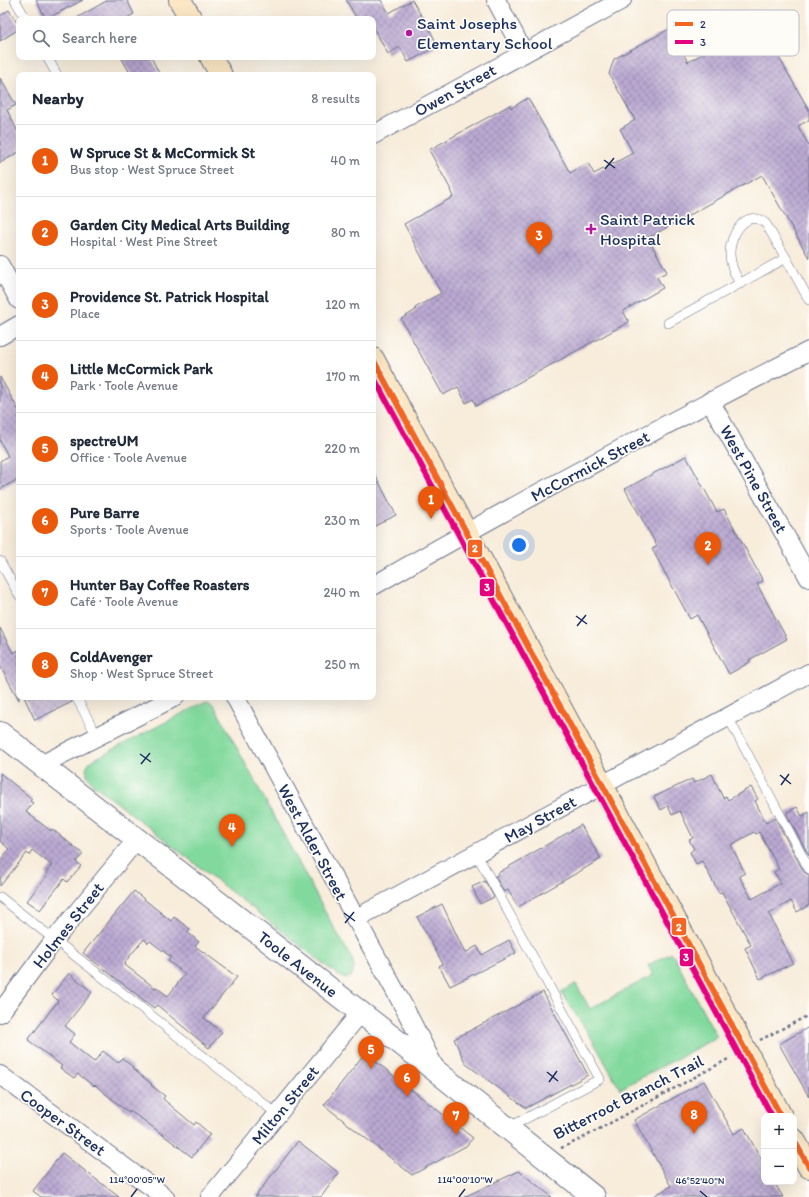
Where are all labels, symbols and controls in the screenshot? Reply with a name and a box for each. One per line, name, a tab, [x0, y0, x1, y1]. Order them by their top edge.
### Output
legend	[667, 10, 799, 56]
place label: Saint Josephs Elementary School	[417, 13, 553, 53]
search box	[16, 16, 376, 60]
text: 2	[700, 18, 706, 31]
icon: search	[30, 27, 52, 49]
marker: Saint Josephs Elementary School	[404, 28, 414, 38]
text: Search here	[62, 29, 137, 47]
text: 3	[700, 36, 706, 49]
street label: Owen Street	[411, 59, 500, 121]
text: Nearby	[32, 88, 84, 108]
text: 8 results	[311, 91, 360, 106]
text: W Spruce St & McCormick St	[70, 144, 255, 162]
text: 1	[42, 153, 48, 168]
text: 40 m	[330, 153, 360, 168]
text: Bus stop · West Spruce Street	[70, 162, 234, 177]
place label: Saint Patrick Hospital	[600, 209, 695, 249]
text: Garden City Medical Arts Building	[70, 216, 289, 234]
pin: 3	[526, 222, 552, 255]
marker: Saint Patrick Hospital	[585, 223, 597, 235]
text: 2	[42, 225, 48, 240]
text: 80 m	[331, 225, 360, 240]
text: Hospital · West Pine Street	[70, 234, 218, 249]
text: Providence St. Patrick Hospital	[70, 288, 269, 306]
text: 3	[41, 297, 49, 312]
text: 120 m	[325, 297, 360, 312]
text: Place	[70, 306, 100, 321]
text: Little McCormick Park	[70, 360, 213, 378]
text: 4	[41, 369, 49, 384]
text: 170 m	[326, 369, 360, 384]
text: Park · Toole Avenue	[70, 378, 178, 393]
street label: West Pine Street	[716, 421, 792, 537]
street label: McCormick Street	[527, 426, 653, 506]
text: spectreUM	[70, 432, 138, 450]
text: 5	[42, 441, 48, 456]
text: 220 m	[324, 441, 360, 456]
text: Office · Toole Avenue	[70, 450, 187, 465]
pin: 1	[418, 486, 444, 519]
text: Pure Barre	[70, 504, 139, 522]
text: 6	[42, 513, 48, 528]
text: 230 m	[324, 513, 360, 528]
text: Sports · Toole Avenue	[70, 522, 189, 537]
pin: 2	[695, 532, 721, 565]
your location	[509, 535, 529, 555]
line badge: 2	[467, 539, 483, 558]
text: 2	[472, 542, 478, 555]
text: Hunter Bay Coffee Roasters	[70, 576, 250, 594]
line badge: 3	[479, 578, 495, 597]
text: 3	[484, 581, 490, 594]
text: 7	[42, 585, 48, 600]
text: 240 m	[323, 585, 360, 600]
text: Café · Toole Avenue	[70, 594, 178, 609]
text: ColdAvenger	[70, 648, 153, 666]
text: 8	[41, 657, 49, 672]
text: 250 m	[324, 657, 360, 672]
text: Shop · West Spruce Street	[70, 666, 213, 681]
street label: West Alder Street	[274, 781, 352, 904]
street label: May Street	[501, 791, 579, 847]
pin: 4	[219, 814, 245, 847]
street label: Holmes Street	[28, 878, 108, 972]
line badge: 2	[671, 917, 687, 936]
text: 2	[676, 921, 682, 934]
street label: Toole Avenue	[254, 927, 342, 1001]
line badge: 3	[679, 948, 694, 967]
text: 3	[683, 951, 689, 964]
pin: 5	[358, 1036, 384, 1069]
street label: Bitterroot Branch Trail	[549, 1050, 707, 1144]
street label: Milton Street	[247, 1061, 323, 1149]
pin: 6	[394, 1064, 420, 1097]
street label: Cooper Street	[16, 1084, 110, 1160]
pin: 8	[681, 1101, 707, 1134]
pin: 7	[443, 1102, 469, 1135]
map controls	[761, 1113, 797, 1185]
button: +	[761, 1113, 797, 1149]
button: −	[761, 1149, 797, 1185]
text: 114°00'05"W	[109, 1173, 165, 1186]
text: 114°00'10"W	[437, 1173, 493, 1186]
text: 46°52'40"N	[675, 1174, 725, 1187]

